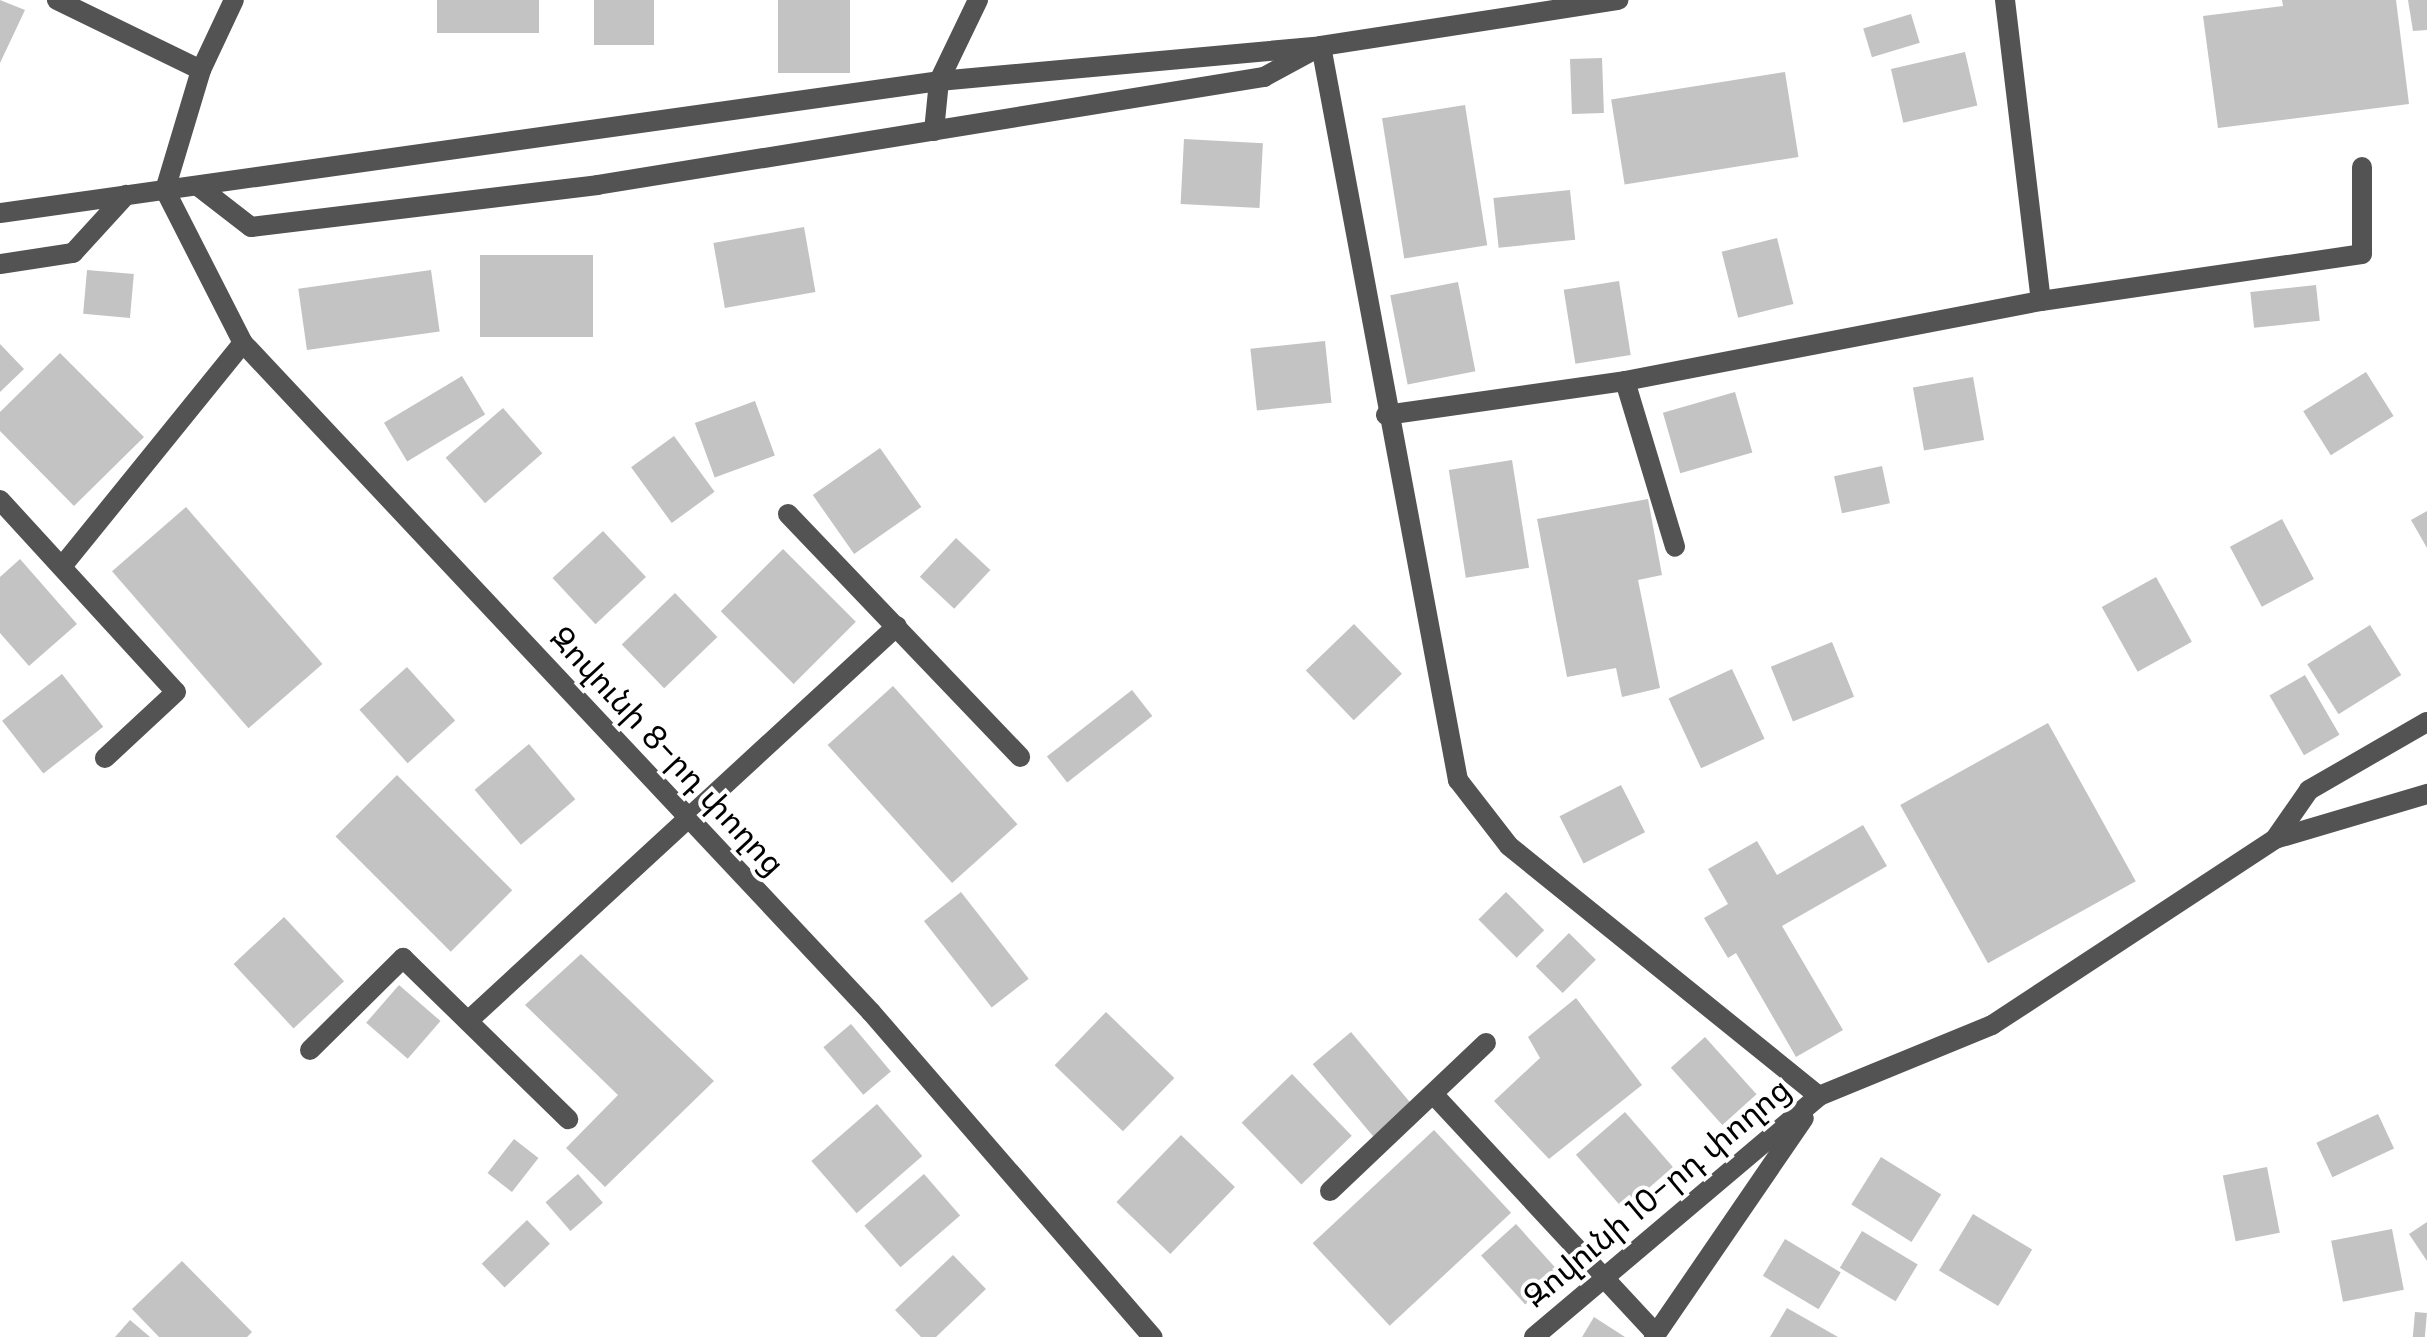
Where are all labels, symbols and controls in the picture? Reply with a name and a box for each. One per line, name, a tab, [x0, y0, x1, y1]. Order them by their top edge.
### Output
street label: Զովունի 8-րդ փողոց	[542, 619, 792, 883]
street label: Զովունի 10-րդ փողոց	[1516, 1070, 1798, 1316]

